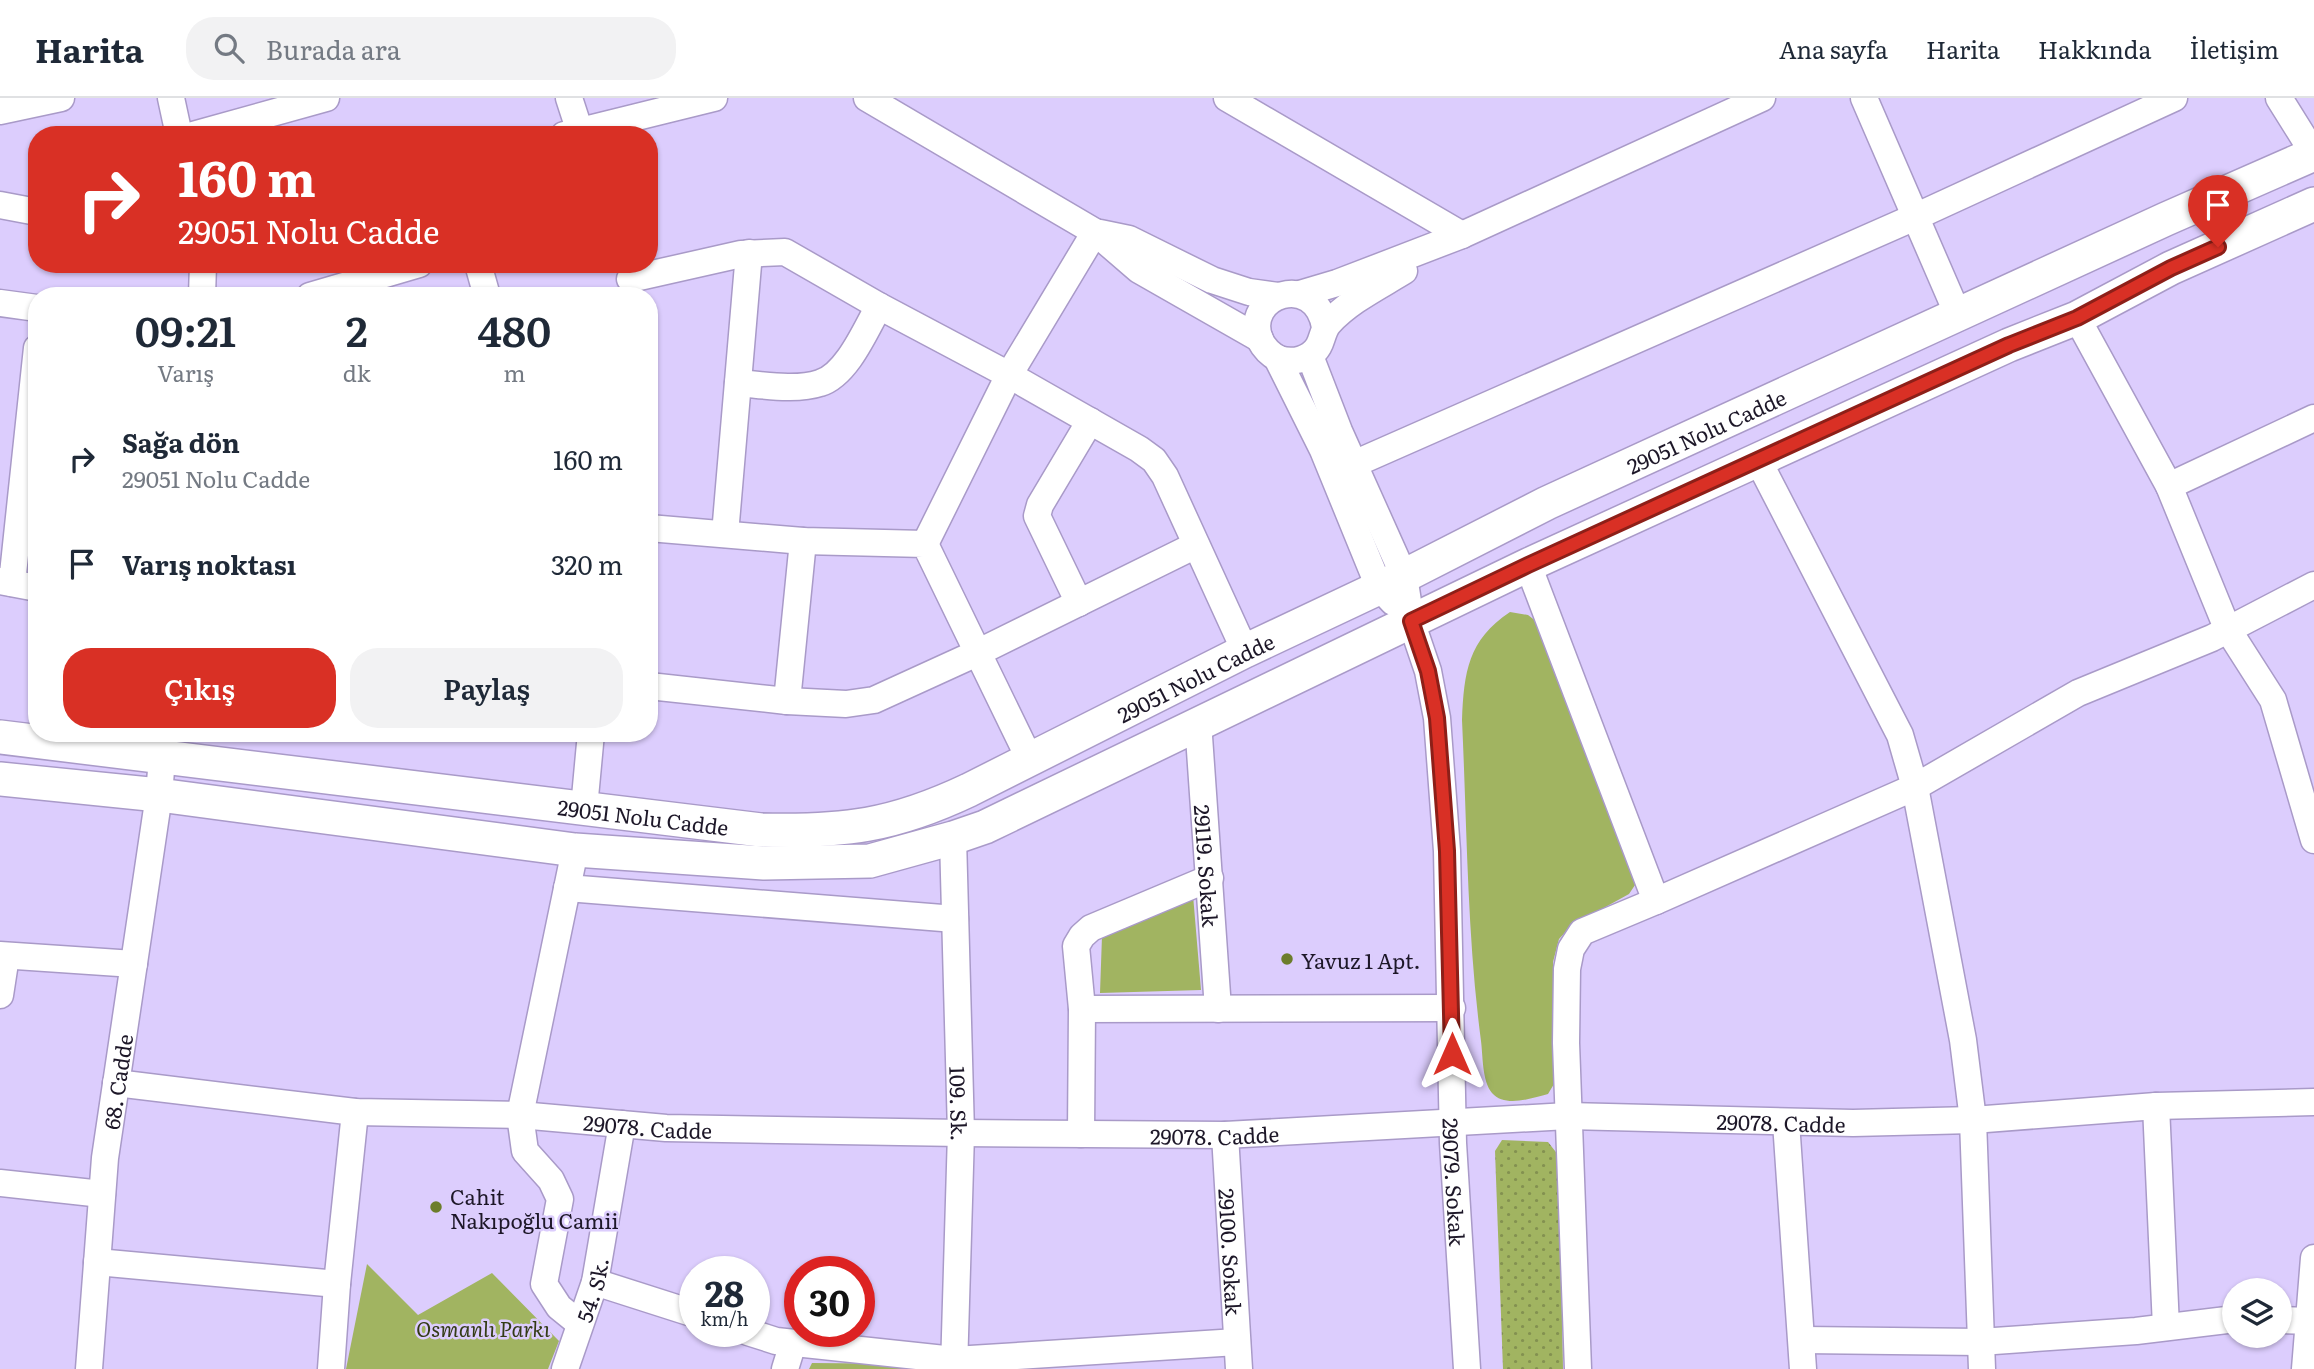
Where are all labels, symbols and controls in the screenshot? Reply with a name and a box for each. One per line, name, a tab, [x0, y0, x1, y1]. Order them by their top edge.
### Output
search box	[186, 17, 676, 80]
text: Harita	[35, 24, 144, 73]
icon: search	[210, 29, 248, 67]
text: Burada ara	[266, 29, 401, 68]
text: Ana sayfa	[1779, 31, 1888, 66]
text: Harita	[1926, 31, 2000, 66]
text: Hakkında	[2038, 31, 2151, 66]
text: İletişim	[2189, 31, 2279, 66]
text: 160 m	[178, 139, 316, 212]
icon: right	[63, 154, 154, 245]
pin	[2188, 175, 2248, 247]
icon: arrive	[2199, 186, 2237, 224]
text: 29051 Nolu Cadde	[178, 206, 440, 254]
text: 09:21	[135, 298, 236, 360]
text: 2	[346, 298, 368, 360]
text: 480	[478, 298, 551, 360]
text: Varış	[157, 355, 214, 389]
text: dk	[343, 355, 371, 389]
text: m	[503, 355, 526, 389]
street label: 29051 Nolu Cadde	[1621, 380, 1790, 480]
text: Sağa dön	[122, 422, 240, 461]
text: 160 m	[553, 439, 623, 478]
icon: right	[63, 440, 101, 478]
text: 29051 Nolu Cadde	[122, 461, 310, 495]
text: Varış noktası	[122, 544, 296, 583]
text: 320 m	[551, 544, 623, 583]
icon: arrive	[63, 545, 101, 583]
street label: 29051 Nolu Cadde	[1111, 624, 1279, 729]
button: Çıkış	[63, 648, 336, 728]
button: Paylaş	[350, 648, 623, 728]
street label: 29051 Nolu Cadde	[556, 790, 730, 841]
street label: 29119. Sokak	[1188, 804, 1228, 928]
place label: Yavuz 1 Apt.	[1301, 944, 1420, 975]
marker: Yavuz 1 Apt.	[1279, 951, 1295, 967]
position arrow	[1415, 1017, 1489, 1091]
street label: 68. Cadde	[94, 1032, 139, 1131]
street label: 109. Sk.	[944, 1066, 977, 1142]
street label: 29078. Cadde	[1716, 1104, 1846, 1138]
street label: 29078. Cadde	[582, 1105, 713, 1144]
street label: 29078. Cadde	[1150, 1117, 1280, 1151]
street label: 29079. Sokak	[1437, 1118, 1475, 1247]
place label: Cahit Nakıpoğlu Camii	[450, 1180, 618, 1235]
street label: 29100. Sokak	[1213, 1187, 1251, 1316]
marker: Cahit Nakıpoğlu Camii	[428, 1199, 444, 1215]
street label: 54. Sk.	[567, 1255, 614, 1326]
speed limit sign: 30	[784, 1256, 875, 1347]
text: 28	[705, 1266, 744, 1318]
map controls	[2222, 1278, 2292, 1348]
button: layers	[2222, 1278, 2292, 1348]
text: km/h	[701, 1305, 748, 1332]
park label: Osmanlı Parkı	[416, 1312, 551, 1343]

